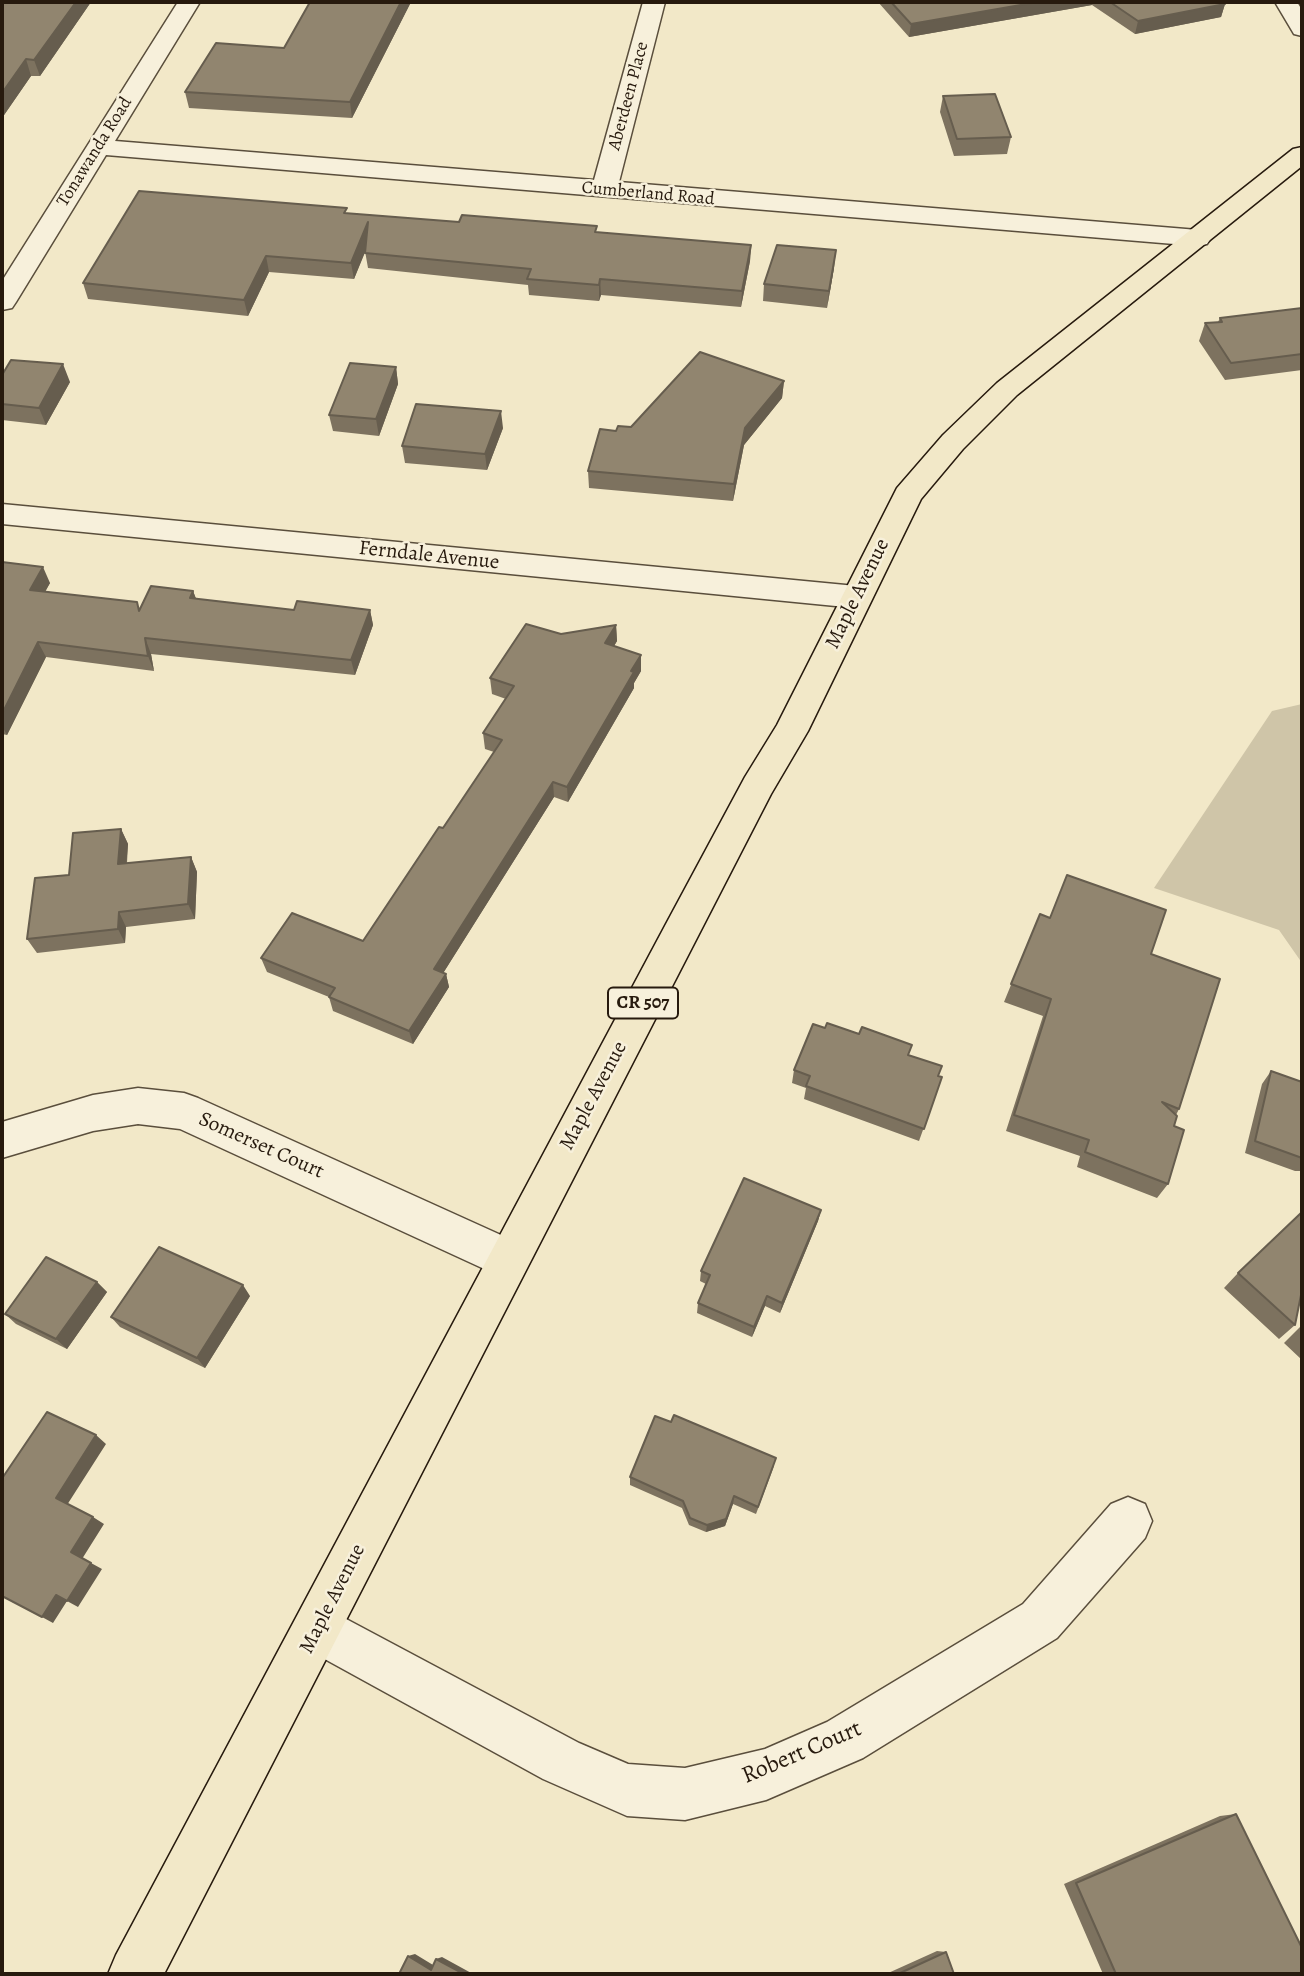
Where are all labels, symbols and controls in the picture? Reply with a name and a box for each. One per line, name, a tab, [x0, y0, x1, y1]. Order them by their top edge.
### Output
street label: Aberdeen Place	[604, 39, 654, 153]
street label: Tonawanda Road	[53, 93, 137, 211]
street label: Cumberland Road	[581, 177, 715, 211]
street label: Maple Avenue	[820, 535, 896, 653]
street label: Ferndale Avenue	[358, 536, 500, 576]
road number: CR 507	[608, 987, 678, 1018]
street label: Maple Avenue	[555, 1037, 633, 1155]
street label: Somerset Court	[194, 1107, 328, 1185]
street label: Maple Avenue	[295, 1540, 371, 1658]
street label: Robert Court	[738, 1715, 866, 1791]

